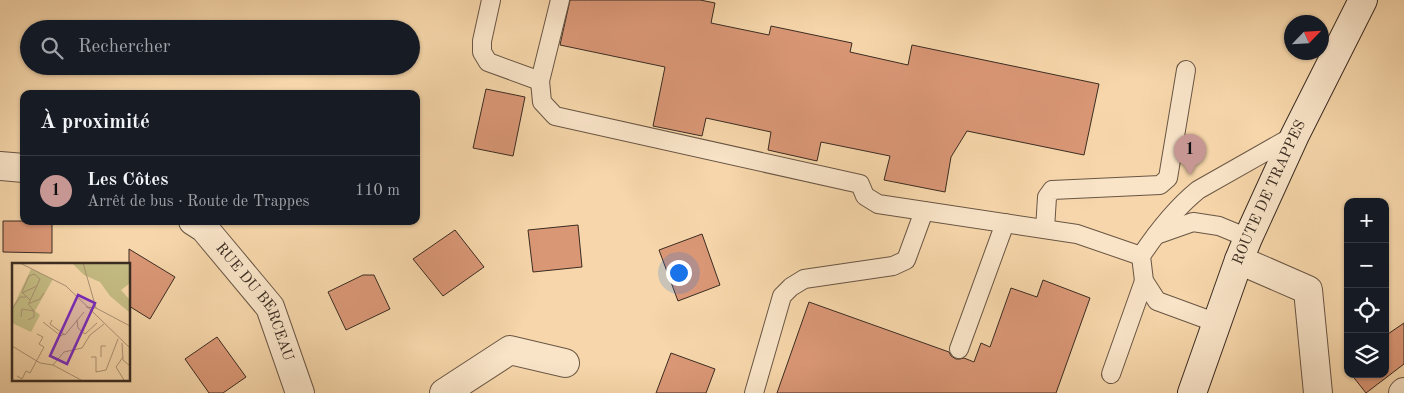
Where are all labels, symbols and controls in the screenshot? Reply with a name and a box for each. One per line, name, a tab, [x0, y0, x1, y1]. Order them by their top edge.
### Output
north arrow	[1284, 15, 1329, 60]
search box	[20, 20, 420, 75]
icon: search	[38, 34, 66, 62]
text: Rechercher	[78, 38, 171, 57]
text: À proximité	[40, 112, 150, 133]
street label: ROUTE DE TRAPPES	[1230, 118, 1309, 267]
pin: 1	[1174, 134, 1206, 175]
text: Les Côtes	[87, 171, 168, 190]
text: 1	[51, 183, 61, 199]
text: 110 m	[355, 183, 400, 199]
text: Arrêt de bus · Route de Trappes	[87, 194, 309, 210]
map controls	[1344, 198, 1389, 378]
button: +	[1344, 198, 1389, 243]
street label: RUE DU BERCEAU	[213, 240, 296, 363]
button: −	[1344, 243, 1389, 288]
your location	[666, 260, 692, 286]
inset map	[12, 263, 130, 380]
button: locate	[1344, 288, 1389, 333]
button: layers	[1344, 333, 1389, 378]

